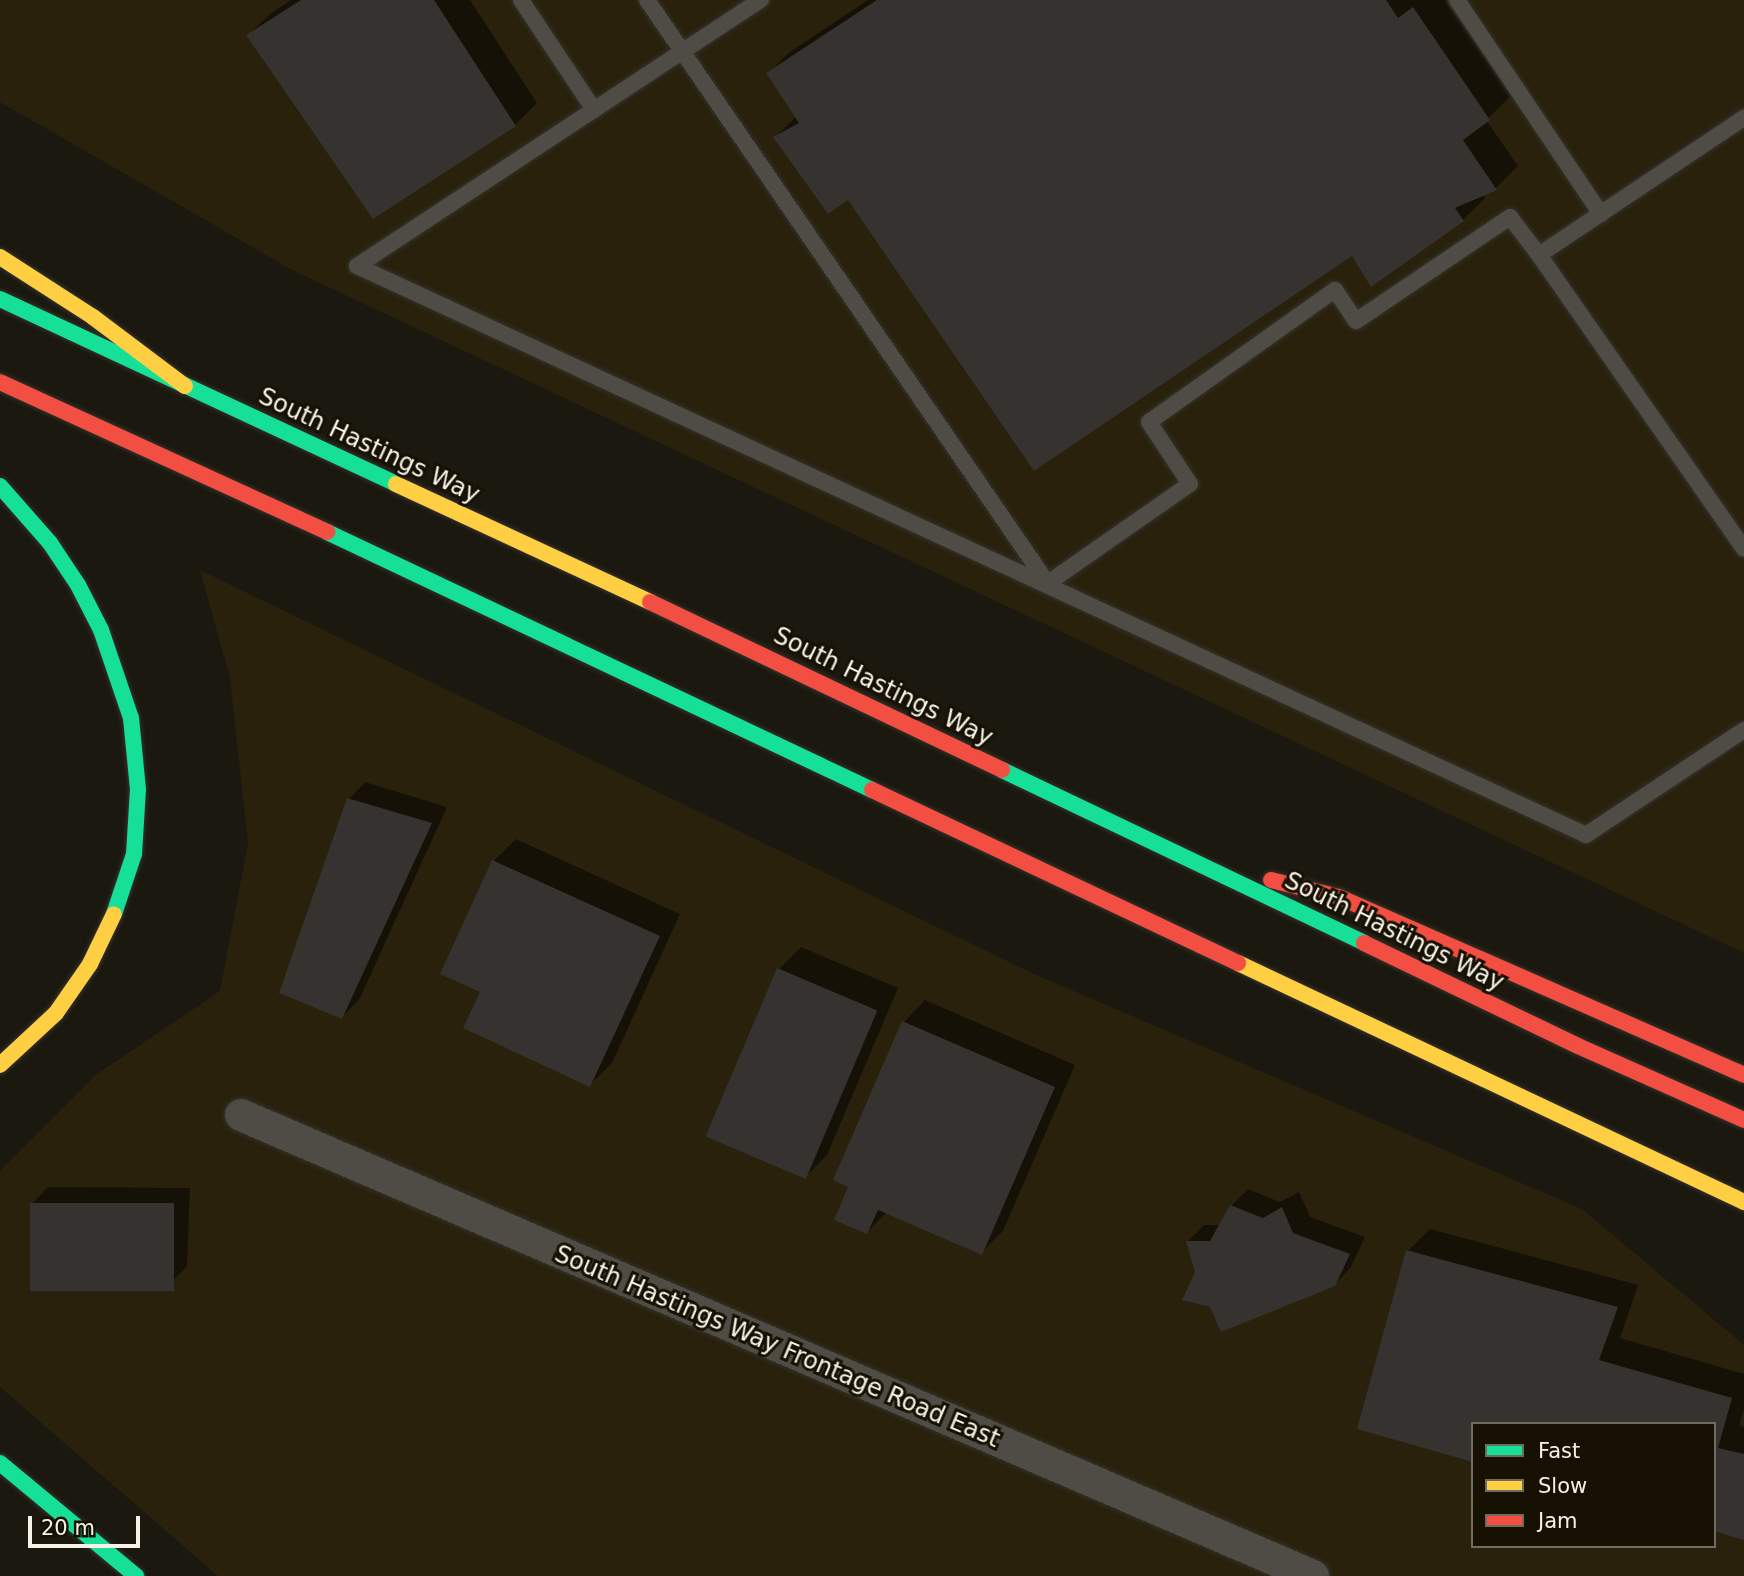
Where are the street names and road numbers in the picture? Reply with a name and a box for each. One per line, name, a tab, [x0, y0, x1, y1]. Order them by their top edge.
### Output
street label: South Hastings Way	[254, 382, 484, 510]
street label: South Hastings Way	[769, 621, 997, 753]
street label: South Hastings Way	[1280, 866, 1508, 998]
street label: South Hastings Way Frontage Road East	[550, 1240, 1004, 1454]

